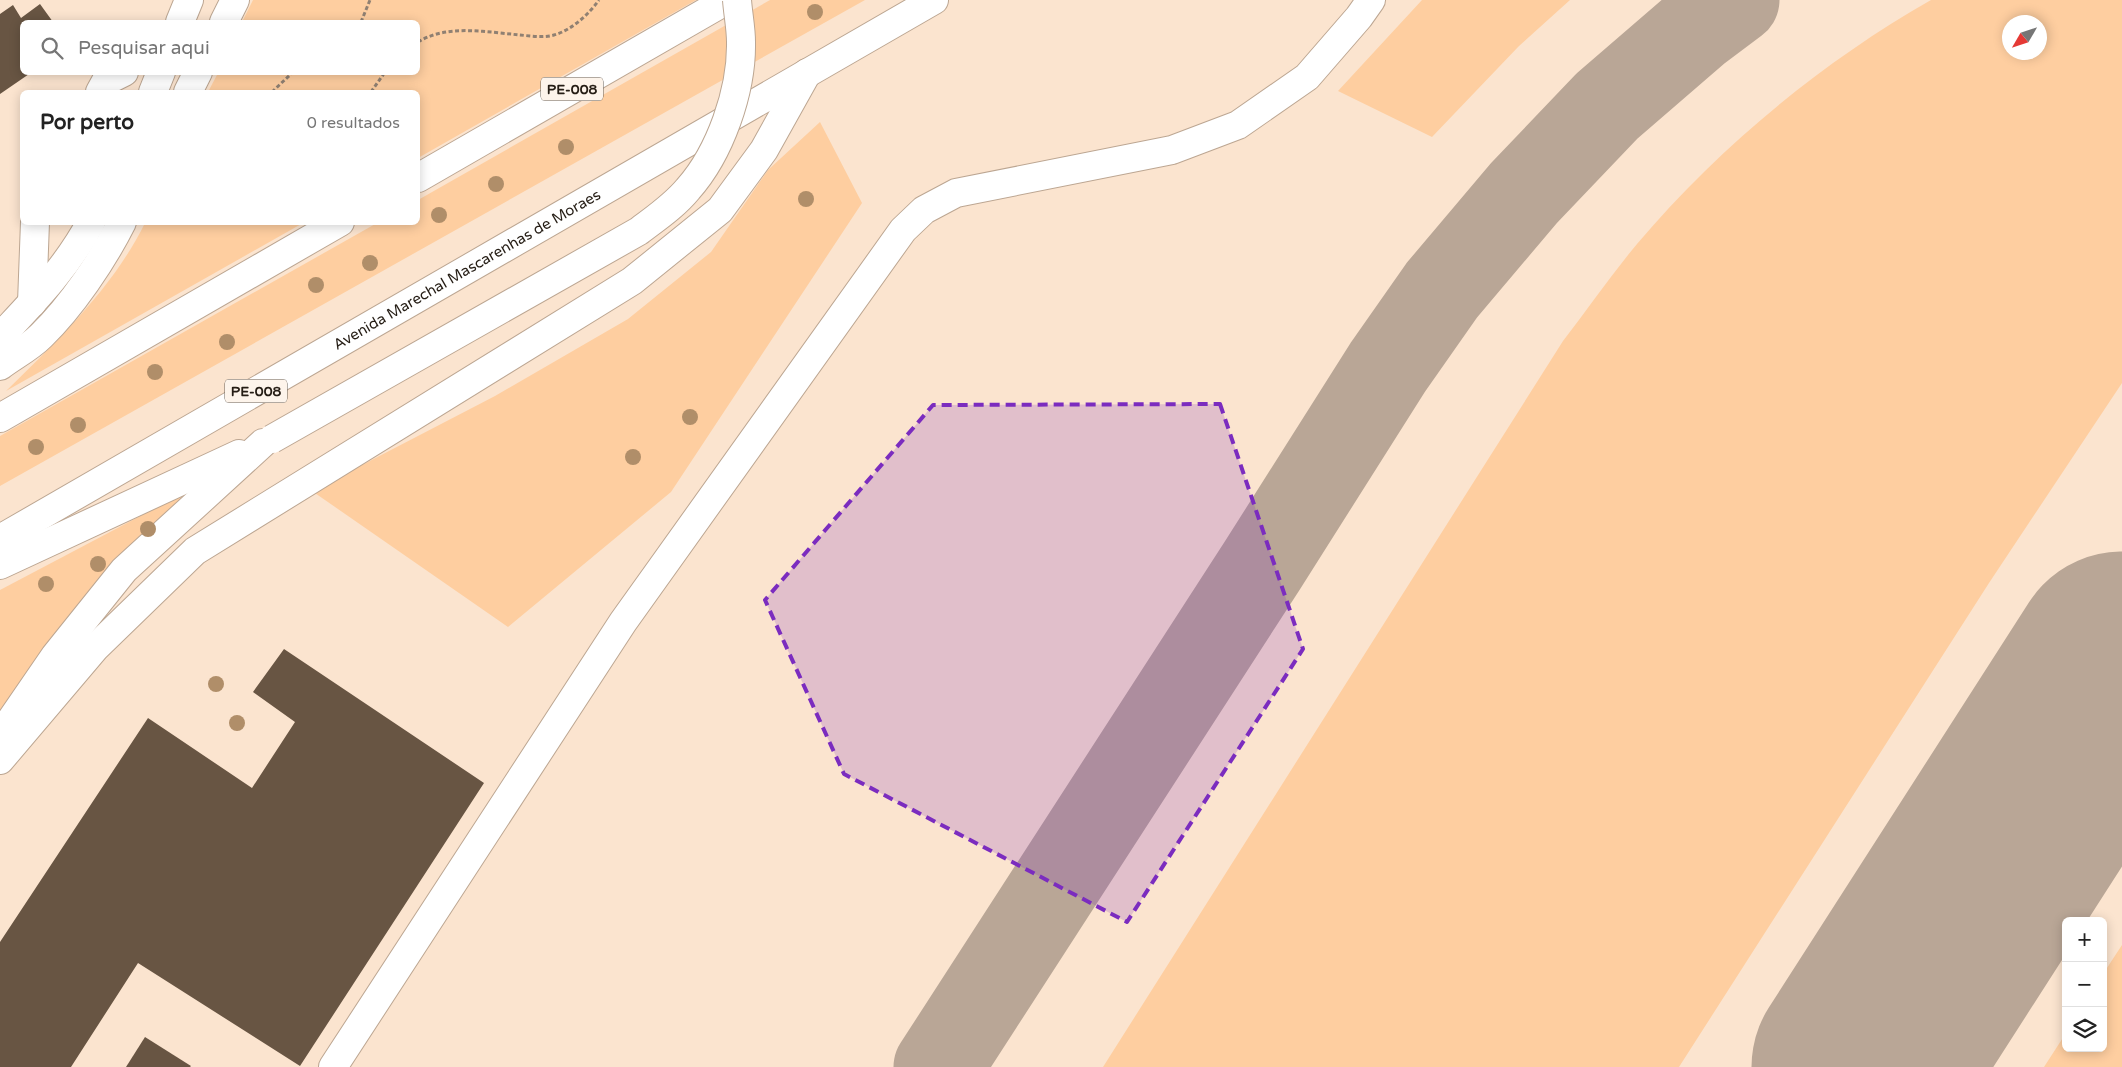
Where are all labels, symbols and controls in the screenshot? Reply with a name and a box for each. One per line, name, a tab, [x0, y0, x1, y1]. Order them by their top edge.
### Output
north arrow	[2002, 15, 2047, 60]
search box	[20, 20, 420, 75]
icon: search	[38, 34, 66, 62]
text: Pesquisar aqui	[78, 37, 210, 59]
road number: PE-008	[541, 78, 603, 100]
text: Por perto	[40, 110, 134, 135]
text: 0 resultados	[307, 113, 400, 133]
street label: Avenida Marechal Mascarenhas de Moraes	[330, 185, 604, 354]
road number: PE-008	[225, 380, 287, 402]
map controls	[2062, 917, 2107, 1052]
button: +	[2062, 917, 2107, 962]
button: −	[2062, 962, 2107, 1007]
button: layers	[2062, 1007, 2107, 1052]

